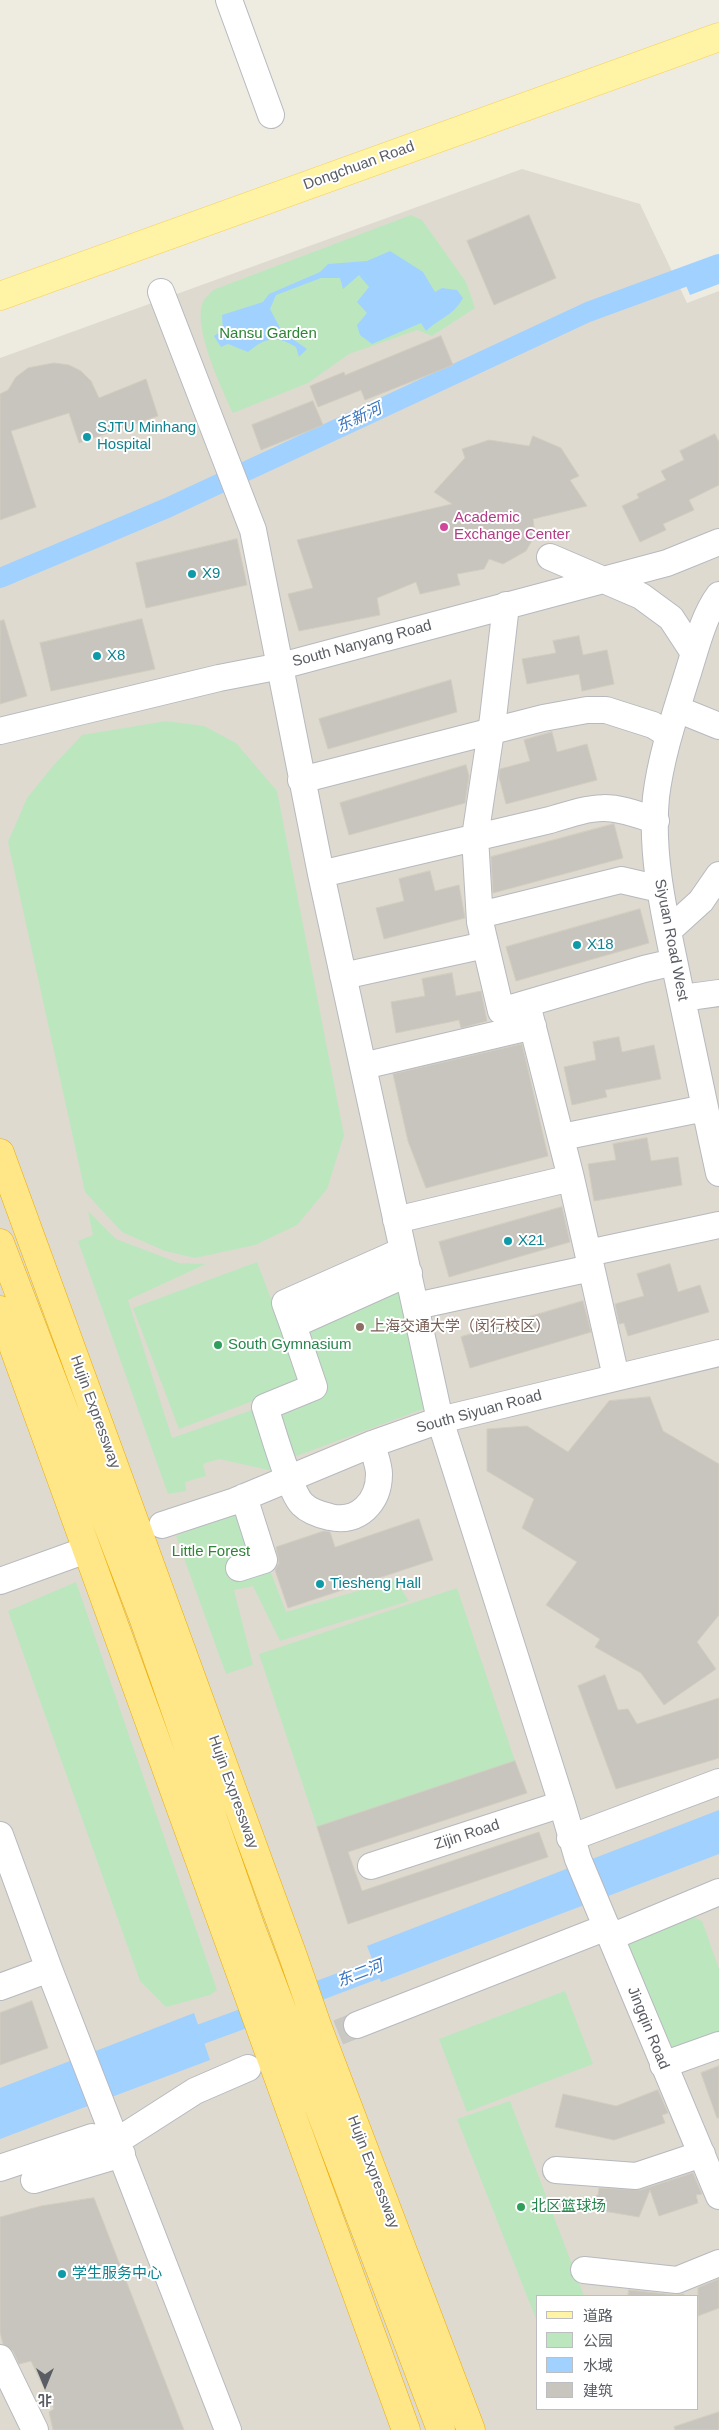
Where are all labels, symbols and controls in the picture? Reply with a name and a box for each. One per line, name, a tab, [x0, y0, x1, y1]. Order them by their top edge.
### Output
street label: Dongchuan Road	[301, 138, 417, 194]
park label: Nansu Garden	[219, 325, 317, 343]
water label: 东新河	[333, 399, 385, 437]
place label: SJTU Minhang Hospital	[97, 419, 196, 454]
marker: SJTU Minhang Hospital	[81, 431, 93, 443]
place label: Academic Exchange Center	[454, 509, 570, 544]
marker: Academic Exchange Center	[438, 521, 450, 533]
place label: X9	[202, 565, 220, 583]
marker: X9	[186, 568, 198, 580]
street label: South Nanyang Road	[290, 617, 434, 671]
place label: X8	[107, 647, 125, 665]
marker: X8	[91, 650, 103, 662]
street label: Siyuan Road West	[650, 877, 692, 1003]
place label: X18	[587, 936, 614, 954]
marker: X18	[571, 939, 583, 951]
place label: X21	[518, 1232, 545, 1250]
marker: X21	[502, 1235, 514, 1247]
place label: 上海交通大学（闵行校区）	[370, 1318, 550, 1336]
marker: 上海交通大学（闵行校区）	[354, 1321, 366, 1333]
place label: South Gymnasium	[228, 1336, 351, 1354]
marker: South Gymnasium	[212, 1339, 224, 1351]
street label: Hujin Expressway	[66, 1353, 124, 1471]
street label: South Siyuan Road	[414, 1387, 544, 1437]
park label: Little Forest	[172, 1543, 250, 1561]
place label: Tiesheng Hall	[330, 1575, 421, 1593]
marker: Tiesheng Hall	[314, 1578, 326, 1590]
street label: Hujin Expressway	[204, 1733, 262, 1851]
street label: Zijin Road	[432, 1816, 502, 1854]
water label: 东二河	[334, 1956, 386, 1992]
street label: Jingqin Road	[623, 1984, 673, 2072]
street label: Hujin Expressway	[343, 2113, 403, 2231]
place label: 北区篮球场	[531, 2198, 606, 2216]
marker: 北区篮球场	[515, 2201, 527, 2213]
place label: 学生服务中心	[72, 2265, 162, 2283]
marker: 学生服务中心	[56, 2268, 68, 2280]
legend	[536, 2295, 699, 2410]
text: 道路	[583, 2307, 613, 2324]
text: 公园	[583, 2332, 613, 2349]
text: 水域	[583, 2357, 613, 2374]
north arrow	[20, 2360, 70, 2410]
text: 建筑	[583, 2382, 613, 2399]
text: 北	[38, 2392, 52, 2408]

